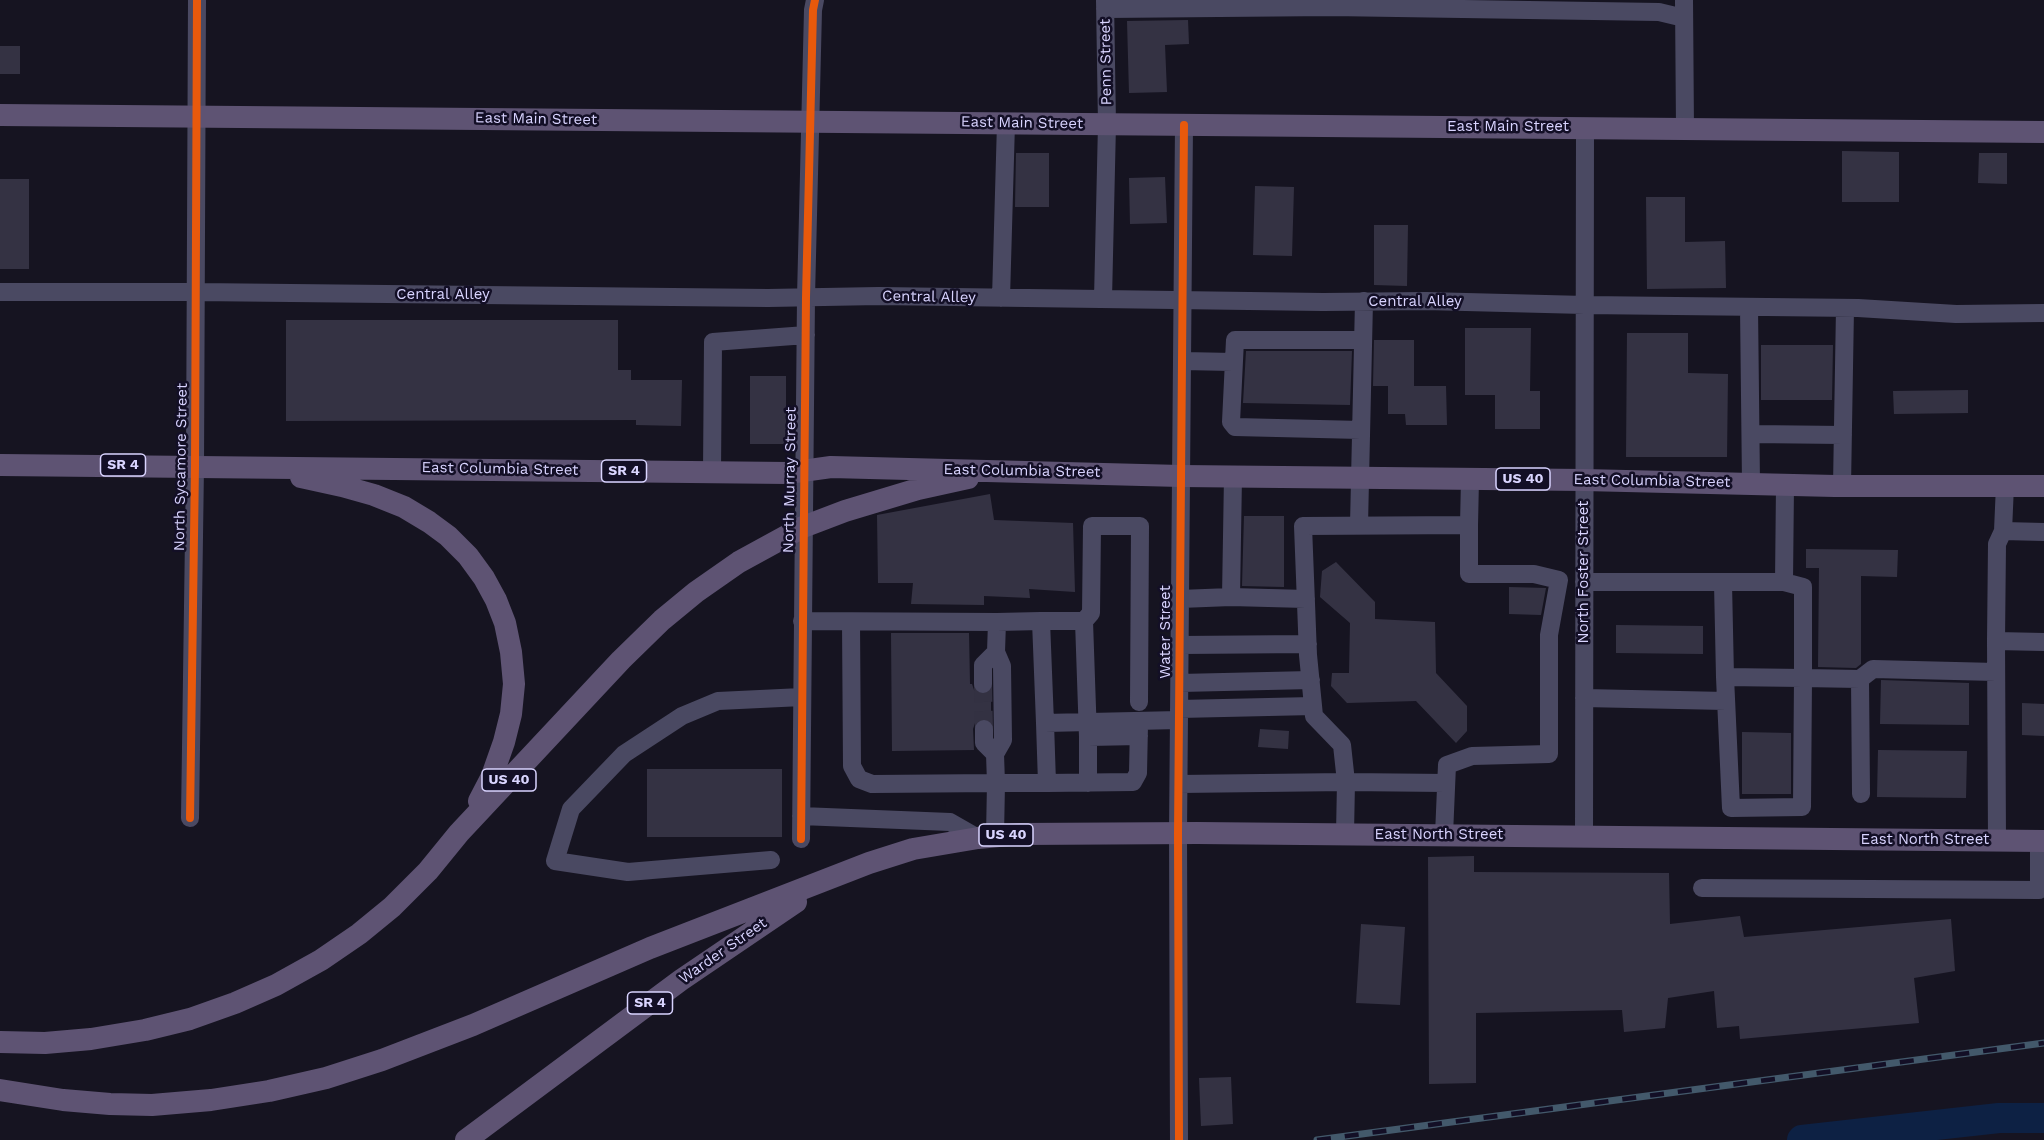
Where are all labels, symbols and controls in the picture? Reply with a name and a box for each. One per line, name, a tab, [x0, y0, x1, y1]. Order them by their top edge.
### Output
street label: Penn Street	[1096, 19, 1116, 105]
street label: East Main Street	[475, 109, 597, 129]
street label: East Main Street	[961, 113, 1083, 133]
street label: East Main Street	[1447, 118, 1569, 136]
street label: Central Alley	[396, 286, 490, 304]
street label: Central Alley	[882, 287, 976, 307]
street label: Central Alley	[1368, 293, 1462, 311]
street label: North Sycamore Street	[171, 383, 191, 551]
street label: North Murray Street	[780, 407, 800, 553]
road number: SR 4	[100, 454, 146, 476]
street label: East Columbia Street	[421, 459, 579, 479]
road number: SR 4	[602, 460, 646, 482]
street label: East Columbia Street	[943, 461, 1101, 481]
road number: US 40	[1496, 468, 1550, 490]
street label: East Columbia Street	[1573, 471, 1731, 491]
street label: North Foster Street	[1575, 501, 1593, 643]
street label: Water Street	[1157, 585, 1175, 679]
road number: US 40	[482, 769, 536, 791]
road number: US 40	[979, 824, 1033, 846]
street label: East North Street	[1375, 826, 1503, 844]
street label: East North Street	[1861, 831, 1989, 849]
street label: Warder Street	[676, 914, 770, 988]
road number: SR 4	[628, 992, 672, 1014]

